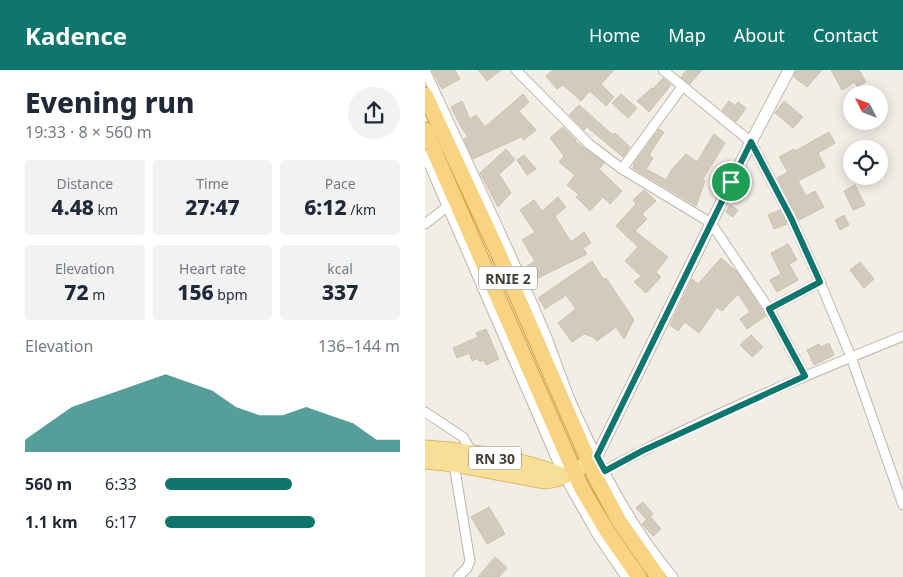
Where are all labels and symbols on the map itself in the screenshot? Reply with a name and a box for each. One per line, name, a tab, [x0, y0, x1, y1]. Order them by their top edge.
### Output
north arrow	[843, 85, 887, 130]
pin	[710, 161, 752, 203]
road number: RNIE 2	[479, 267, 537, 290]
road number: RN 30	[469, 446, 521, 469]

